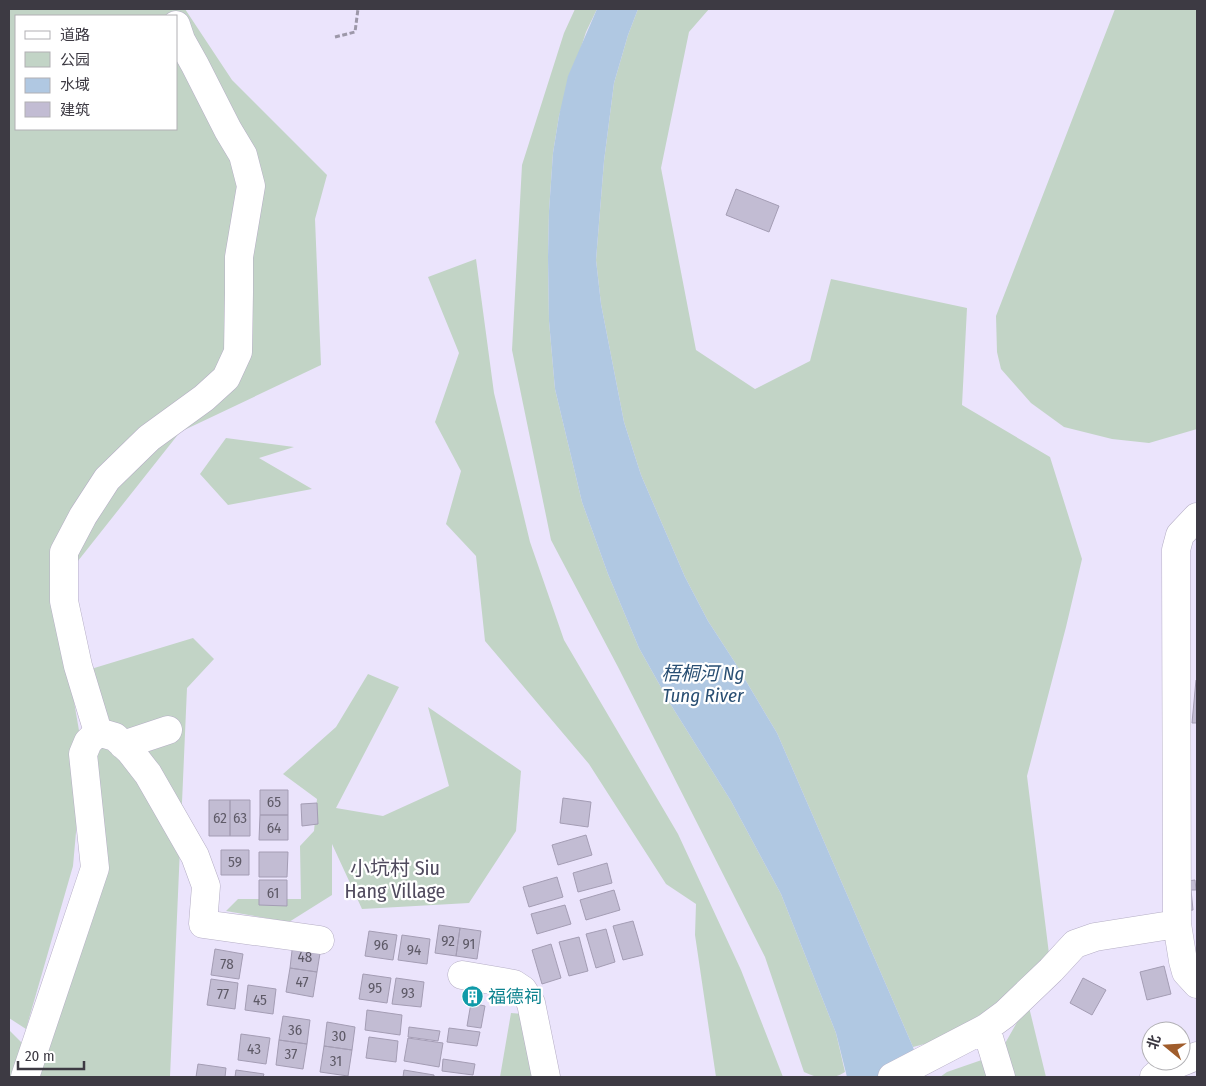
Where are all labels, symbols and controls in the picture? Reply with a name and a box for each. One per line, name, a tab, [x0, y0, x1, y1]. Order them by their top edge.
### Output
legend	[15, 15, 178, 130]
text: 道路	[60, 26, 90, 44]
text: 公园	[60, 51, 90, 69]
text: 水域	[60, 76, 90, 94]
text: 建筑	[60, 101, 90, 119]
water label: 梧桐河 Ng Tung River	[662, 662, 745, 707]
house number: 65	[267, 793, 281, 811]
house number: 62	[213, 809, 227, 827]
house number: 63	[233, 809, 247, 827]
house number: 64	[267, 819, 281, 837]
house number: 59	[228, 853, 242, 871]
district label: 小坑村 Siu Hang Village	[345, 856, 445, 903]
house number: 61	[267, 884, 279, 902]
house number: 92	[441, 932, 455, 950]
house number: 91	[463, 935, 475, 953]
house number: 96	[374, 936, 388, 954]
house number: 94	[407, 941, 421, 959]
house number: 48	[298, 948, 312, 966]
house number: 78	[220, 955, 234, 973]
house number: 47	[295, 973, 309, 991]
house number: 95	[368, 979, 382, 997]
house number: 93	[401, 984, 415, 1002]
house number: 77	[217, 985, 229, 1003]
building icon: 福德祠	[460, 985, 484, 1009]
place label: 福德祠	[488, 986, 542, 1008]
house number: 45	[253, 991, 267, 1009]
house number: 36	[288, 1021, 302, 1039]
north arrow	[1141, 1021, 1191, 1071]
house number: 30	[332, 1027, 346, 1045]
text: 北	[1144, 1033, 1164, 1051]
scale bar	[18, 1038, 84, 1070]
house number: 43	[247, 1040, 261, 1058]
house number: 37	[285, 1045, 297, 1063]
text: 20 m	[25, 1047, 55, 1065]
house number: 31	[330, 1052, 342, 1070]

